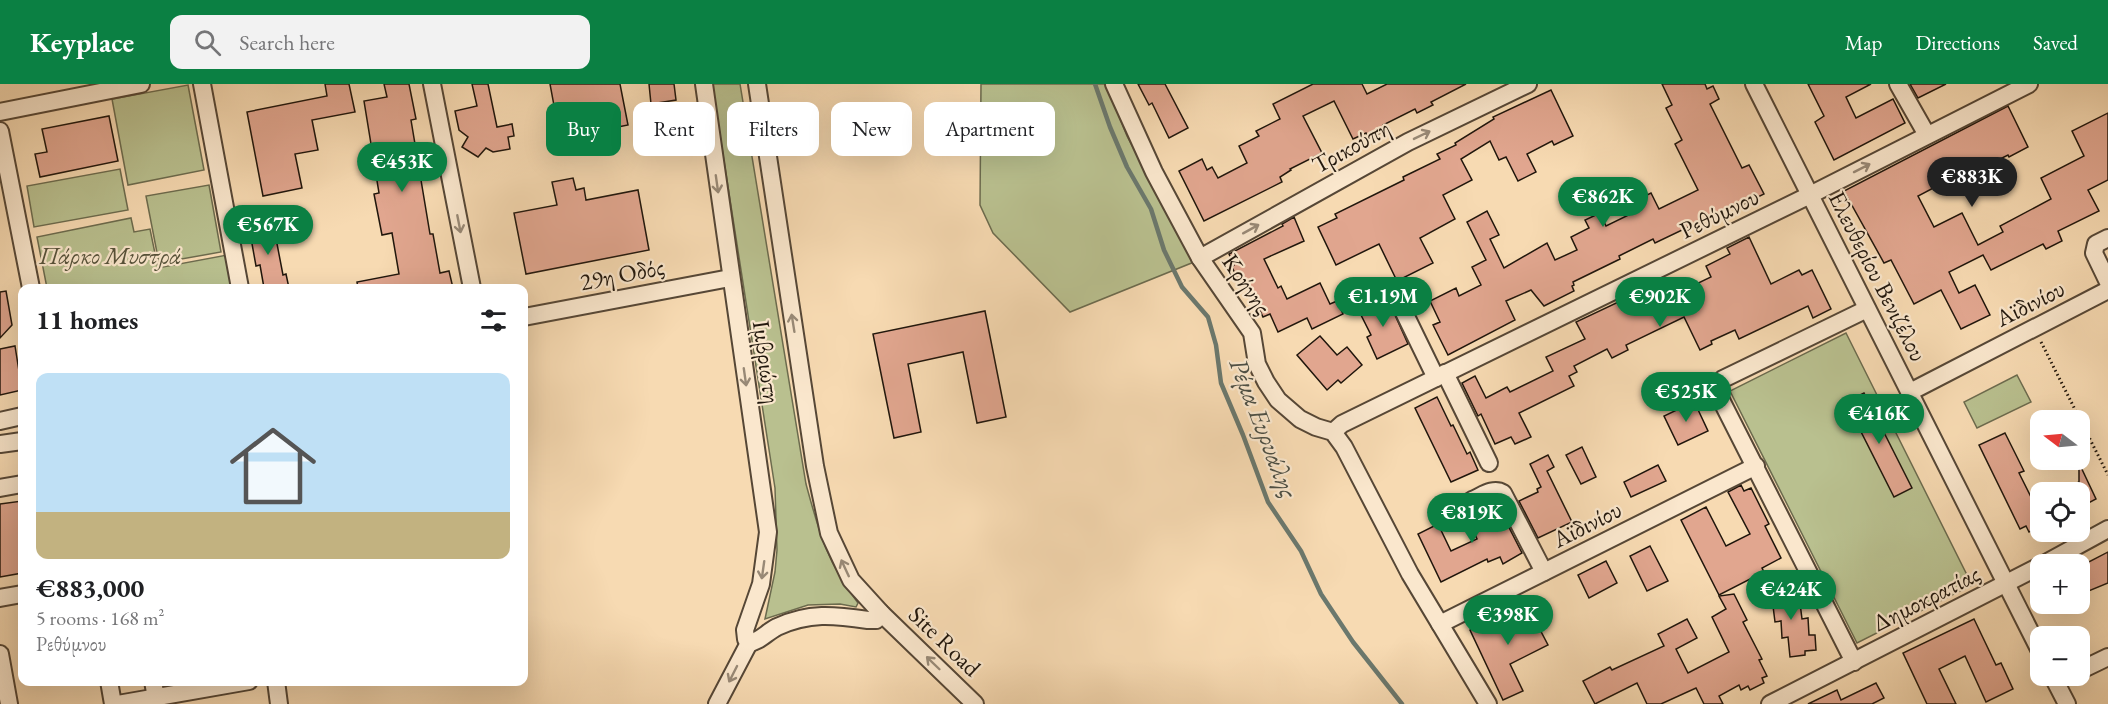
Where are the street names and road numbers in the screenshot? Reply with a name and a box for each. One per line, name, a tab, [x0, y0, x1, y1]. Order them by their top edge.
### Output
street label: Τρικούπη	[1306, 112, 1396, 180]
street label: Ρεθύμνου	[1674, 181, 1764, 245]
street label: Ελευθερίου Βενιζέλου	[1822, 186, 1934, 366]
street label: Κρήνης	[1216, 248, 1278, 320]
street label: 29η Οδός	[577, 251, 667, 297]
street label: Αϊδινίου	[1989, 273, 2070, 334]
street label: Ιμβριώτη	[746, 318, 788, 406]
street label: Αϊδινίου	[1546, 494, 1627, 555]
street label: Δημοκρατίας	[1867, 558, 1985, 638]
street label: Site Road	[902, 599, 988, 684]

